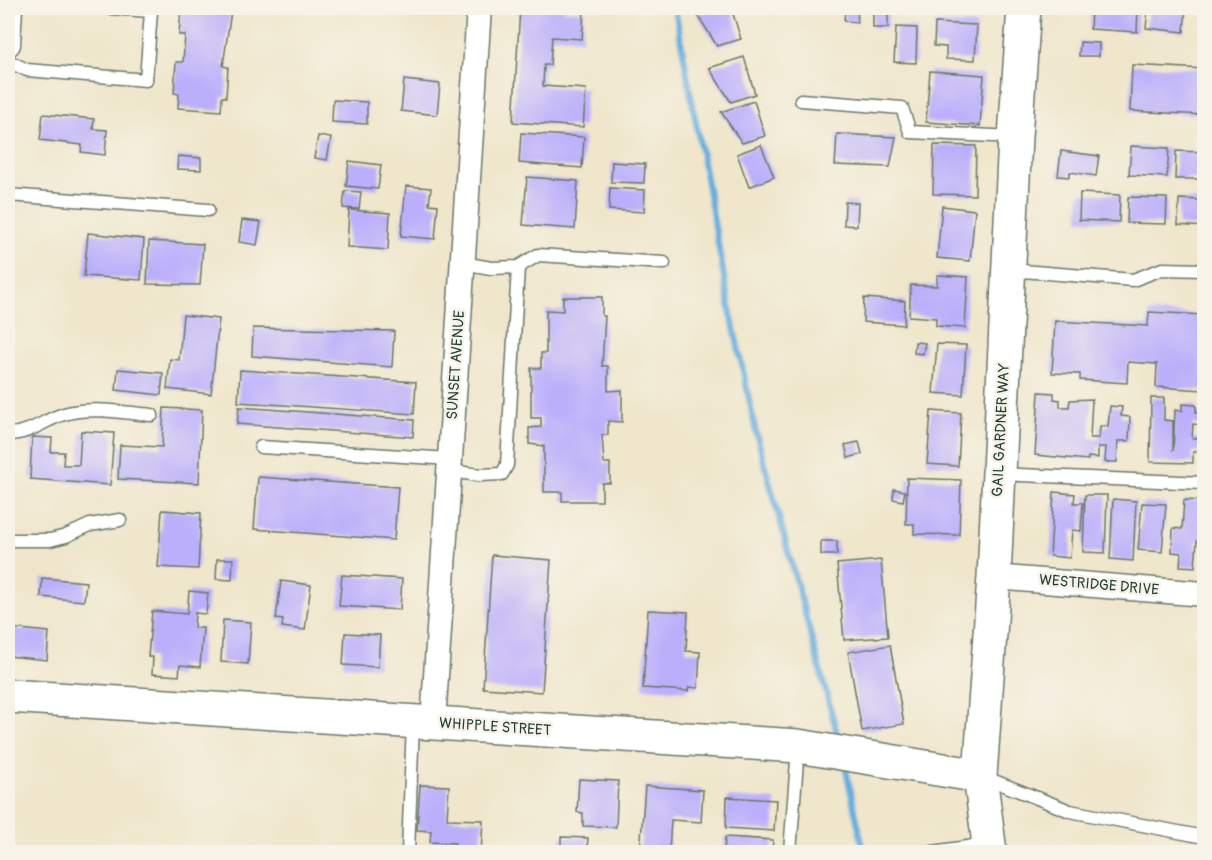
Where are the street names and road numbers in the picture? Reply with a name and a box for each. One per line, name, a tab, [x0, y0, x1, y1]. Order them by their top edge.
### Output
street label: SUNSET AVENUE	[443, 309, 469, 420]
street label: GAIL GARDNER WAY	[988, 362, 1014, 497]
street label: WESTRIDGE DRIVE	[1038, 570, 1160, 600]
street label: WHIPPLE STREET	[438, 714, 552, 740]

